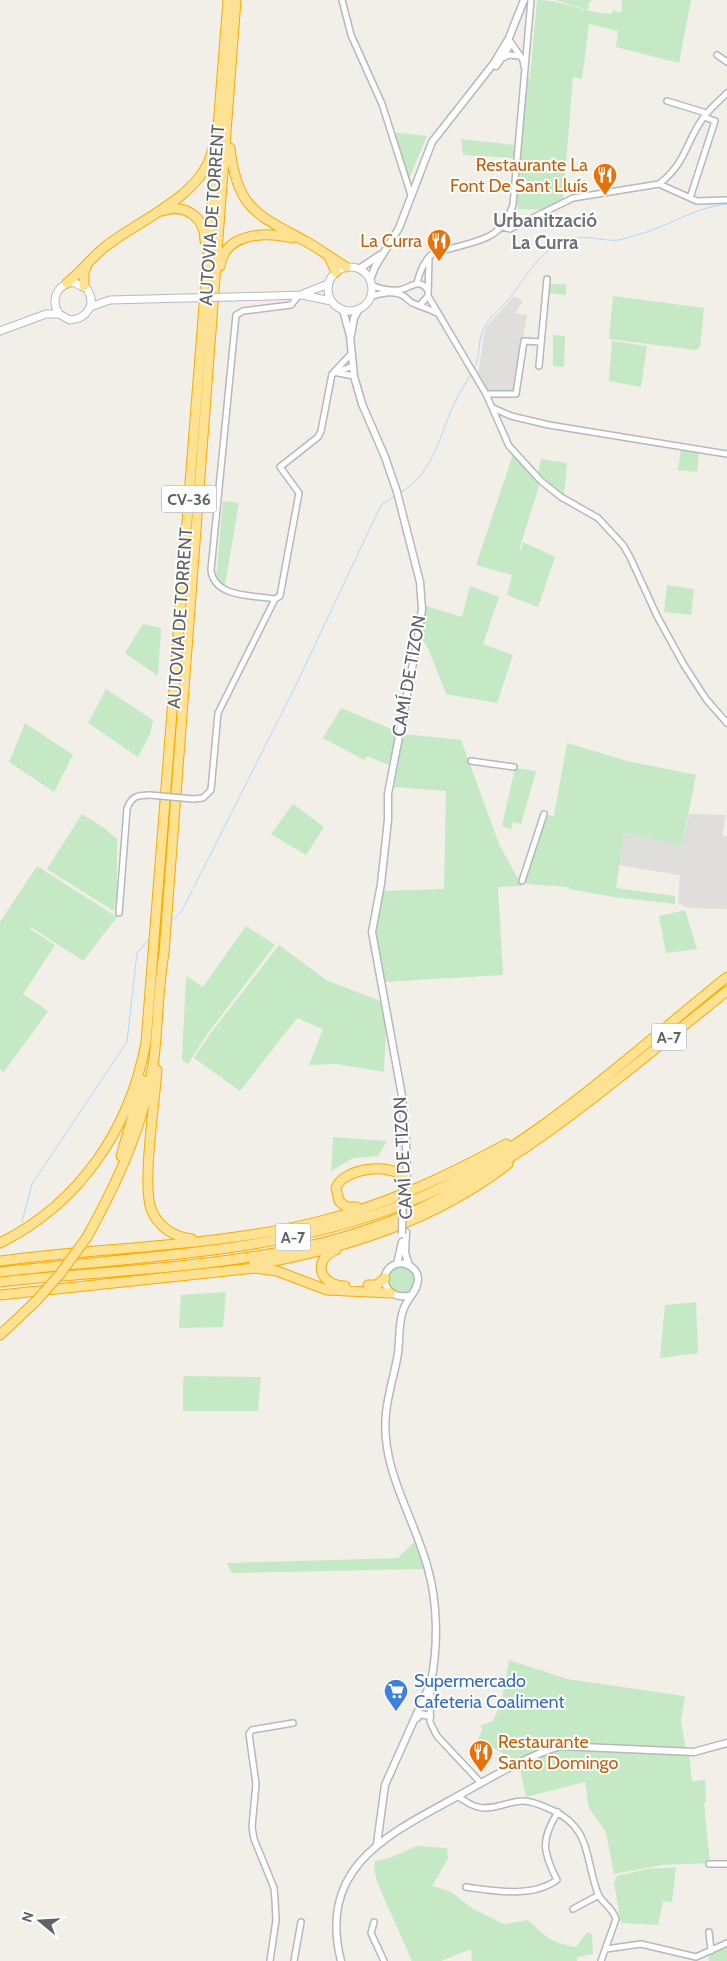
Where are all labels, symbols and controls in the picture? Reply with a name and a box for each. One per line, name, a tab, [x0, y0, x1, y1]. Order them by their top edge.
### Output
street label: AUTOVIA DE TORRENT	[195, 123, 229, 306]
place label: Restaurante La Font De Sant Lluís	[450, 154, 588, 197]
restaurant icon: Restaurante La Font De Sant Lluís	[592, 162, 618, 196]
district label: Urbanització La Curra	[493, 209, 597, 254]
restaurant icon: La Curra	[426, 228, 452, 262]
place label: La Curra	[360, 230, 422, 252]
road number: CV-36	[162, 486, 216, 512]
street label: AUTOVIA DE TORRENT	[163, 526, 197, 709]
street label: CAMÍ DE TIZON	[388, 614, 430, 738]
road number: A-7	[652, 1024, 686, 1050]
street label: CAMÍ DE TIZON	[389, 1096, 417, 1220]
road number: A-7	[276, 1224, 310, 1250]
place label: Supermercado Cafeteria Coaliment	[414, 1670, 564, 1713]
supermarket icon: Supermercado Cafeteria Coaliment	[383, 1678, 409, 1712]
place label: Restaurante Santo Domingo	[498, 1731, 619, 1774]
restaurant icon: Restaurante Santo Domingo	[468, 1739, 494, 1773]
north arrow	[15, 1896, 65, 1946]
text: N	[18, 1909, 38, 1924]

